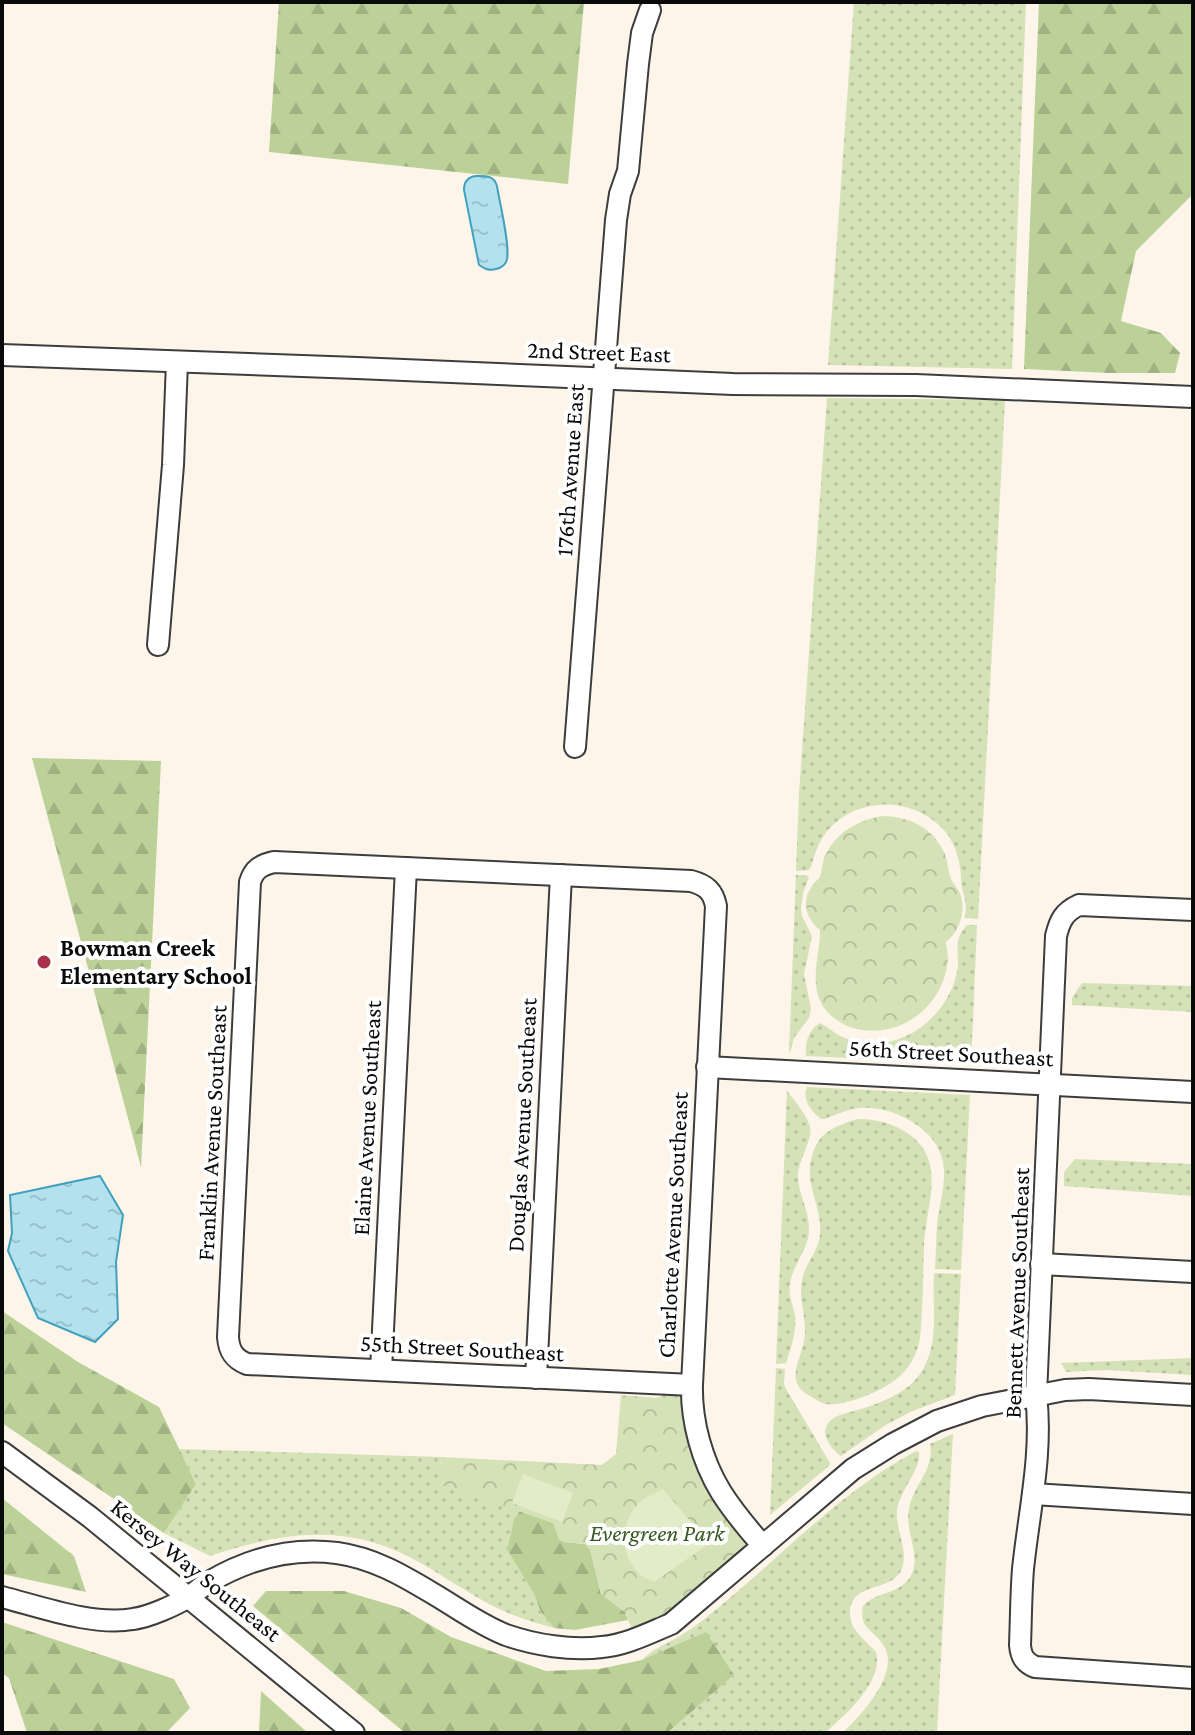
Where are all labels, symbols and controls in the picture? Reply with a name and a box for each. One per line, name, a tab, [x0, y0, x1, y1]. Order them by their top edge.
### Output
street label: 2nd Street East	[527, 336, 672, 368]
street label: 176th Avenue East	[550, 382, 589, 557]
place label: Bowman Creek Elementary School	[60, 934, 252, 989]
marker: Bowman Creek Elementary School	[35, 953, 53, 971]
street label: Douglas Avenue Southeast	[501, 996, 542, 1253]
street label: Elaine Avenue Southeast	[347, 999, 386, 1236]
street label: Franklin Avenue Southeast	[191, 1003, 232, 1262]
street label: 56th Street Southeast	[848, 1034, 1055, 1071]
street label: Charlotte Avenue Southeast	[652, 1090, 693, 1359]
street label: Bennett Avenue Southeast	[999, 1166, 1034, 1419]
street label: 55th Street Southeast	[359, 1329, 566, 1366]
street label: Kersey Way Southeast	[106, 1493, 288, 1647]
park label: Evergreen Park	[590, 1519, 726, 1546]

